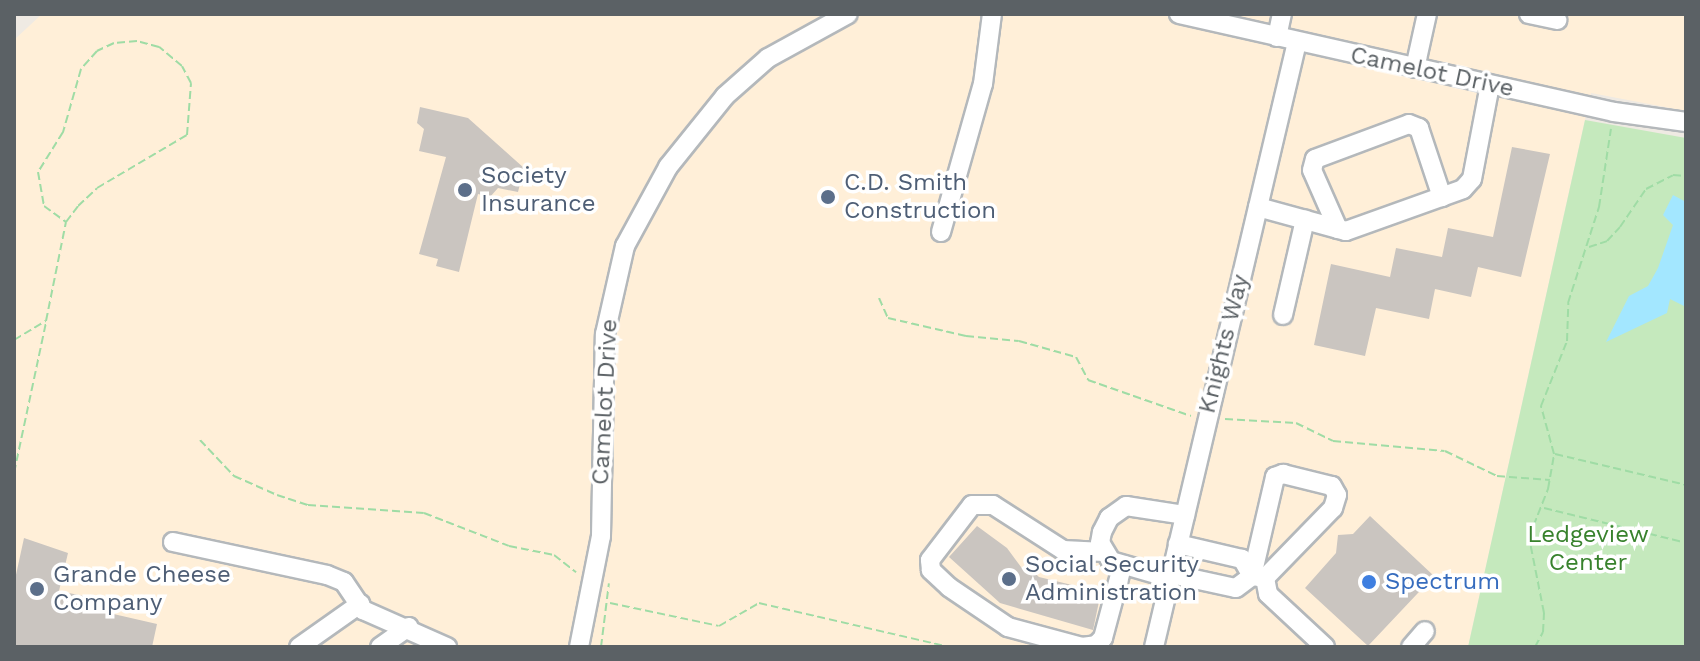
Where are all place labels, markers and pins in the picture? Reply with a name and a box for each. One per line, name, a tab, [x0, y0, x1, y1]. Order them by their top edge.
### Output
place label: Society Insurance	[481, 162, 595, 218]
place label: C.D. Smith Construction	[844, 169, 996, 225]
marker: Society Insurance	[456, 181, 474, 199]
marker: C.D. Smith Construction	[819, 188, 837, 206]
place label: Social Security Administration	[1025, 551, 1200, 607]
place label: Grande Cheese Company	[53, 561, 231, 617]
place label: Spectrum	[1385, 568, 1500, 596]
marker: Social Security Administration	[1000, 570, 1018, 588]
marker: Spectrum	[1360, 573, 1378, 591]
marker: Grande Cheese Company	[28, 580, 46, 598]

